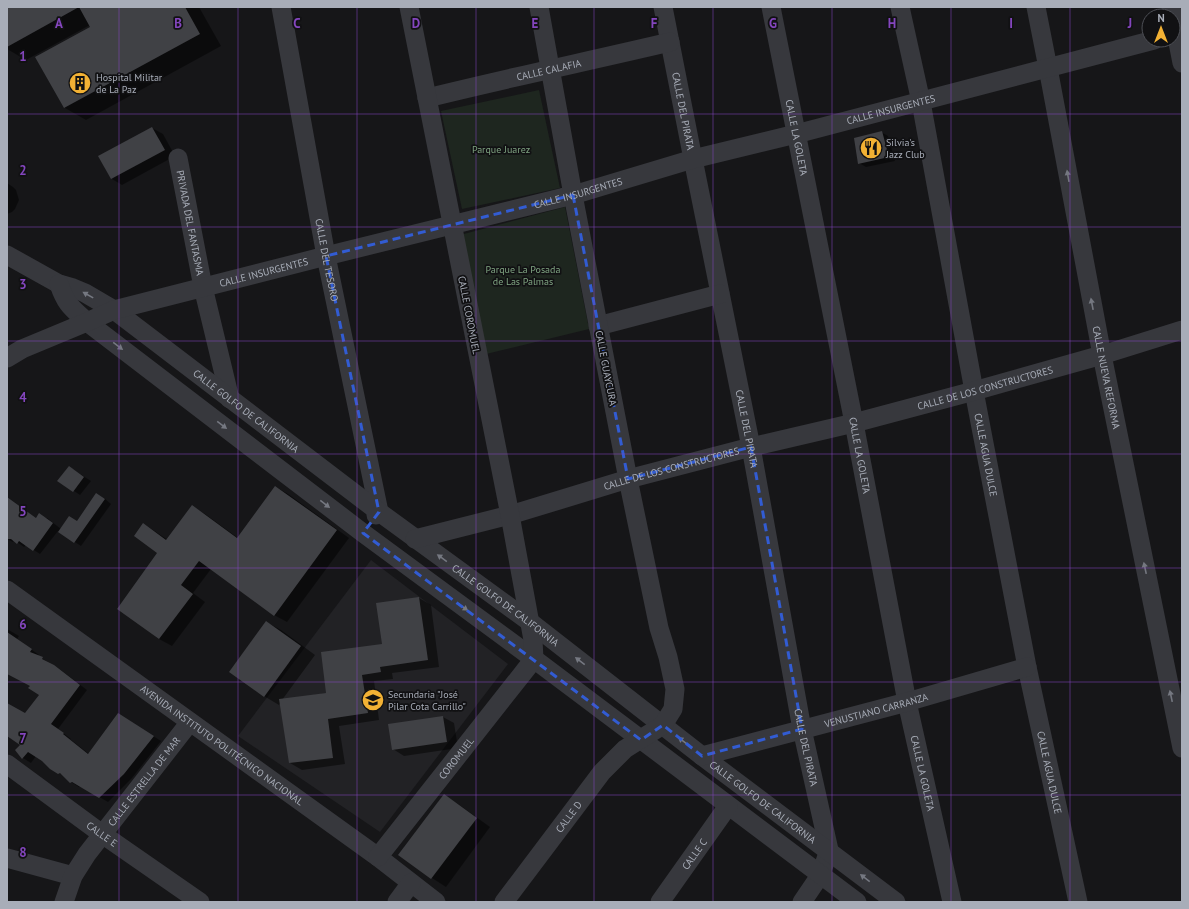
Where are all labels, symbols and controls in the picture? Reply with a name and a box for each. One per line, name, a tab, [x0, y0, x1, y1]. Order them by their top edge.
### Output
north arrow	[1141, 8, 1181, 48]
text: N	[1157, 11, 1165, 25]
text: A	[55, 15, 63, 32]
text: B	[174, 15, 182, 32]
text: C	[293, 15, 301, 32]
text: D	[412, 15, 420, 32]
text: E	[532, 15, 539, 32]
text: F	[651, 15, 658, 32]
text: G	[769, 15, 777, 32]
text: H	[888, 15, 896, 32]
text: I	[1009, 15, 1013, 32]
text: J	[1127, 15, 1132, 32]
text: 1	[19, 48, 27, 65]
street label: CALLE CALAFIA	[515, 56, 582, 83]
building icon: Hospital Militar de La Paz	[67, 70, 93, 96]
place label: Hospital Militar de La Paz	[96, 71, 163, 96]
street label: CALLE DEL PIRATA	[669, 71, 698, 151]
street label: CALLE INSURGENTES	[845, 91, 937, 127]
street label: CALLE LA GOLETA	[783, 98, 811, 177]
restaurant icon: Silvia's Jazz Club	[858, 135, 884, 161]
place label: Silvia's Jazz Club	[885, 136, 925, 161]
park label: Parque Juarez	[472, 143, 530, 156]
text: 2	[19, 162, 27, 179]
street label: PRIVADA DEL FANTASMA	[174, 169, 207, 277]
one-way arrow	[1065, 170, 1071, 182]
street label: CALLE INSURGENTES	[532, 174, 624, 211]
street label: CALLE DEL TESORO	[313, 217, 342, 303]
street label: CALLE INSURGENTES	[218, 254, 310, 289]
park label: Parque La Posada de Las Palmas	[486, 263, 560, 288]
street label: CALLE COROMUEL	[455, 275, 483, 355]
text: 3	[19, 276, 27, 293]
one-way arrow	[82, 292, 93, 298]
one-way arrow	[1089, 297, 1095, 310]
street label: CALLE NUEVA REFORMA	[1090, 325, 1123, 430]
street label: CALLE GUAYCURA	[592, 329, 620, 407]
one-way arrow	[113, 342, 124, 350]
street label: CALLE DE LOS CONSTRUCTORES	[916, 363, 1054, 412]
street label: CALLE GOLFO DE CALIFORNIA	[191, 366, 302, 455]
text: 4	[19, 389, 27, 406]
street label: CALLE DEL PIRATA	[733, 389, 761, 469]
street label: CALLE AGUA DULCE	[972, 412, 1001, 497]
street label: CALLE LA GOLETA	[846, 416, 874, 495]
one-way arrow	[216, 421, 227, 429]
street label: CALLE DE LOS CONSTRUCTORES	[602, 444, 741, 493]
one-way arrow	[320, 499, 331, 508]
text: 5	[19, 503, 27, 520]
one-way arrow	[437, 554, 448, 563]
street label: CALLE GOLFO DE CALIFORNIA	[450, 561, 562, 649]
one-way arrow	[1142, 562, 1148, 574]
one-way arrow	[457, 603, 468, 611]
text: 6	[19, 616, 27, 633]
one-way arrow	[575, 657, 586, 665]
street label: AVENIDA INSTITUTO POLITÉCNICO NACIONAL	[138, 682, 306, 808]
school or university icon: Secundaria "José Pilar Cota Carrillo"	[360, 687, 386, 713]
place label: Secundaria "José Pilar Cota Carrillo"	[388, 688, 466, 713]
street label: VENUSTIANO CARRANZA	[822, 690, 930, 730]
one-way arrow	[1168, 690, 1174, 702]
street label: CALLE DEL PIRATA	[792, 707, 821, 787]
text: 7	[19, 730, 27, 747]
street label: CALLE AGUA DULCE	[1035, 730, 1065, 815]
street label: CALLE ESTRELLA DE MAR	[105, 734, 183, 829]
street label: CALLE LA GOLETA	[908, 734, 938, 812]
street label: COROMUEL	[436, 735, 476, 782]
one-way arrow	[678, 737, 689, 745]
street label: CALLE GOLFO DE CALIFORNIA	[707, 758, 819, 846]
street label: CALLE D	[552, 798, 585, 835]
street label: CALLE E	[84, 818, 120, 849]
street label: CALLE C	[679, 835, 710, 872]
text: 8	[19, 844, 27, 861]
one-way arrow	[860, 875, 870, 883]

